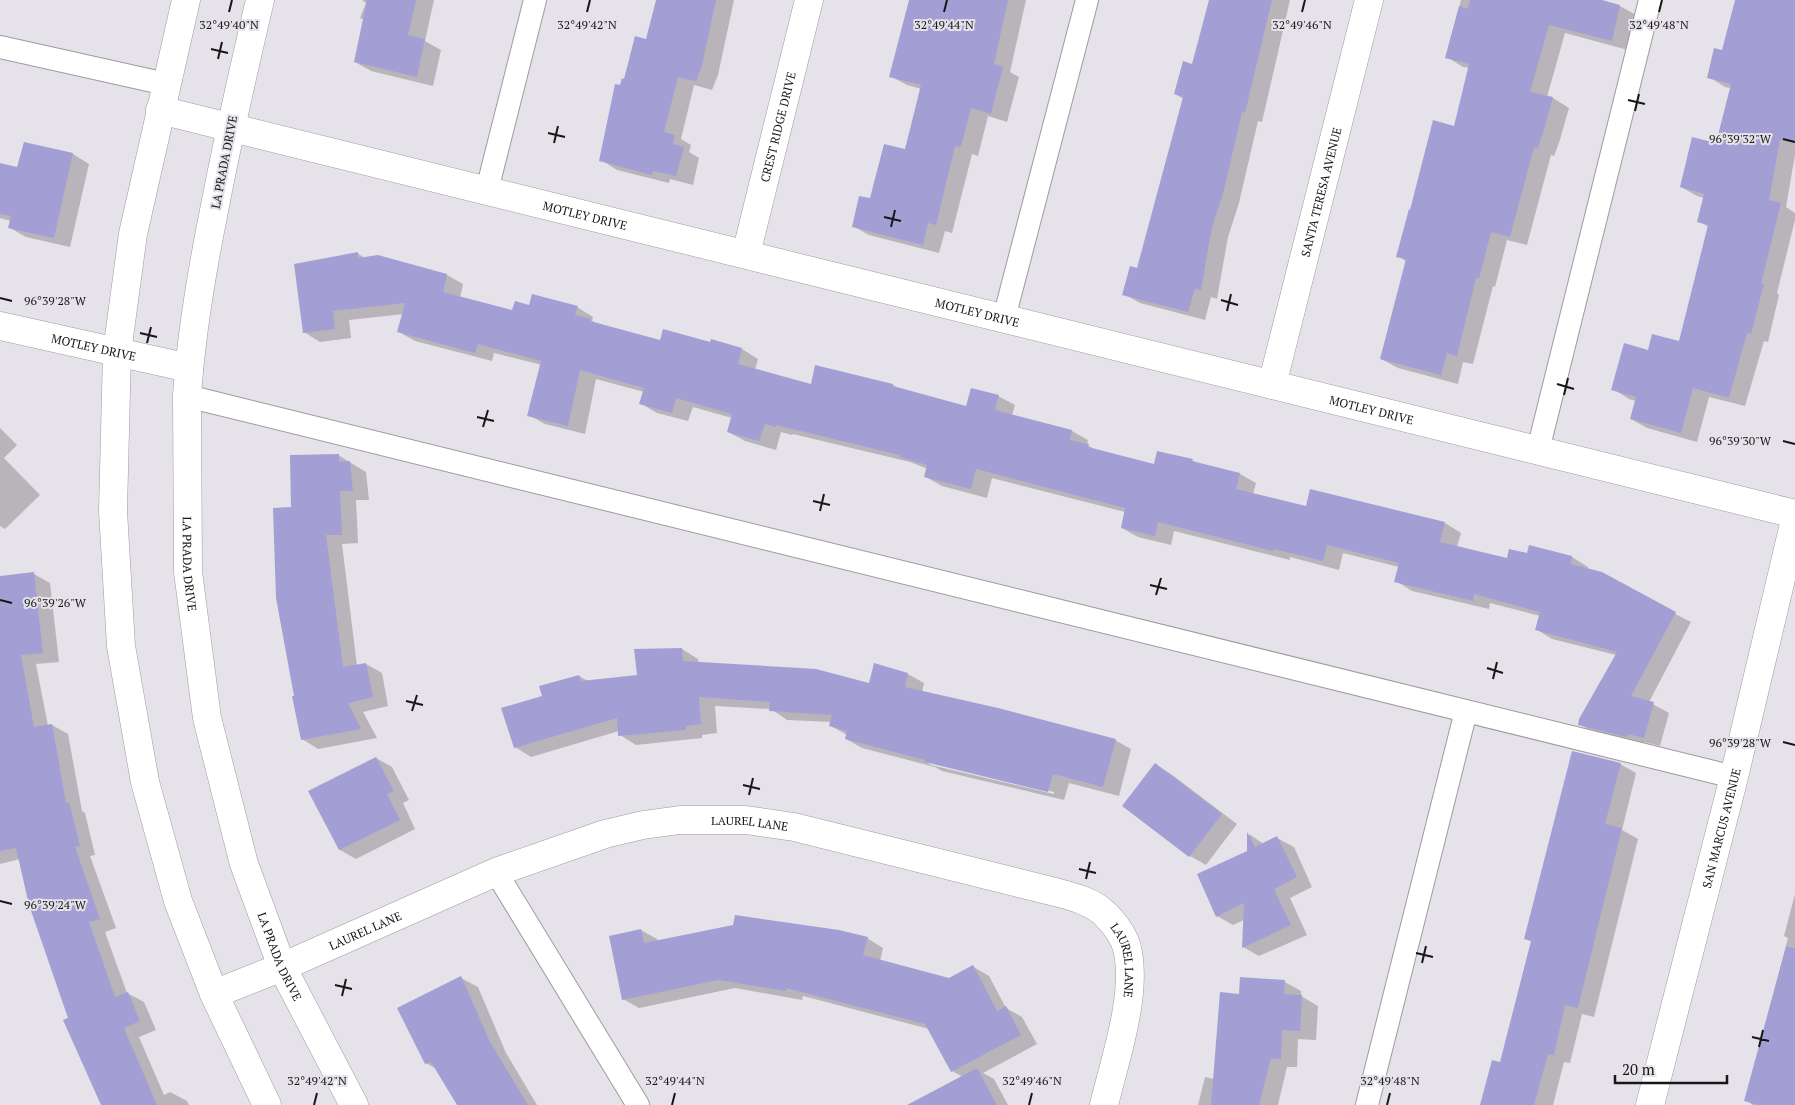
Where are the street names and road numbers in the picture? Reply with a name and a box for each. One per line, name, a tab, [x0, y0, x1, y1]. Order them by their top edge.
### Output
street label: CREST RIDGE DRIVE	[757, 70, 798, 184]
street label: LA PRADA DRIVE	[208, 114, 240, 210]
street label: SANTA TERESA AVENUE	[1297, 126, 1344, 258]
street label: MOTLEY DRIVE	[542, 197, 629, 233]
street label: MOTLEY DRIVE	[934, 294, 1021, 330]
street label: MOTLEY DRIVE	[50, 330, 137, 364]
street label: MOTLEY DRIVE	[1328, 392, 1415, 427]
street label: LA PRADA DRIVE	[180, 516, 201, 612]
street label: SAN MARCUS AVENUE	[1698, 766, 1743, 889]
street label: LAUREL LANE	[711, 813, 789, 834]
street label: LAUREL LANE	[327, 908, 404, 953]
street label: LA PRADA DRIVE	[255, 910, 306, 1003]
street label: LAUREL LANE	[1108, 920, 1137, 999]

